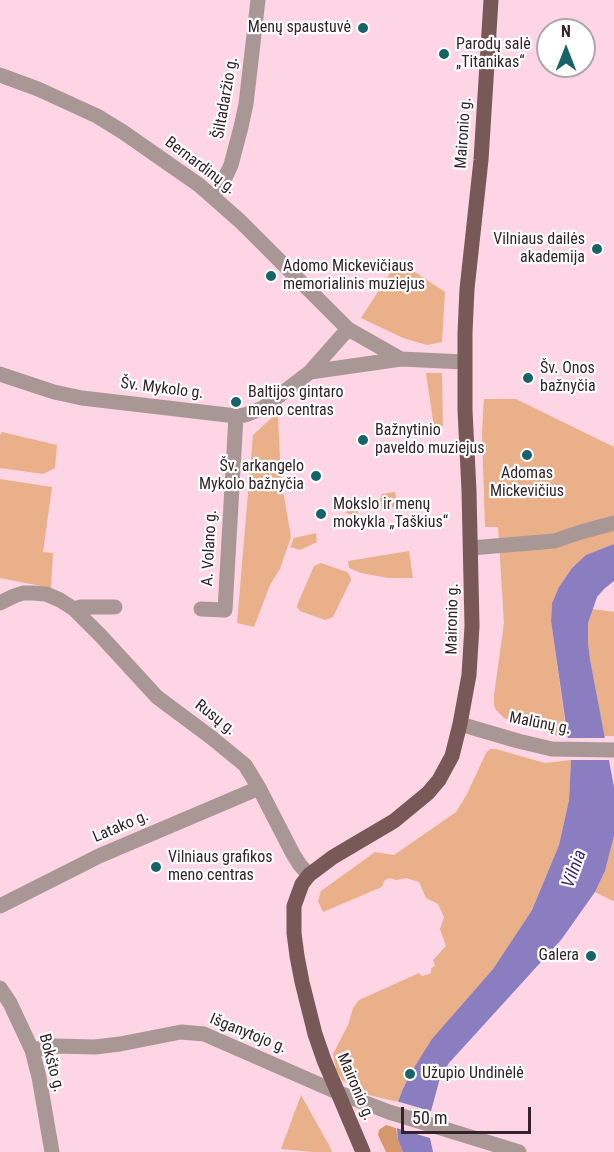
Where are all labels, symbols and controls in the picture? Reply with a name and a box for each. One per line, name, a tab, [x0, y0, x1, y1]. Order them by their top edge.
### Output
place label: Menų spaustuvė	[248, 18, 351, 38]
north arrow	[536, 18, 596, 78]
marker: Menų spaustuvė	[356, 21, 370, 35]
text: N	[561, 22, 571, 41]
place label: Parodų salė „Titanikas“	[456, 35, 531, 73]
marker: Parodų salė „Titanikas“	[437, 47, 451, 61]
street label: Šiltadaržio g.	[209, 55, 243, 141]
street label: Maironio g.	[452, 97, 476, 169]
street label: Bernardinų g.	[161, 133, 239, 199]
place label: Vilniaus dailės akademija	[493, 230, 585, 268]
marker: Vilniaus dailės akademija	[590, 242, 604, 256]
place label: Adomo Mickevičiaus memorialinis muziejus	[283, 257, 425, 295]
marker: Adomo Mickevičiaus memorialinis muziejus	[264, 269, 278, 283]
place label: Šv. Onos bažnyčia	[540, 359, 596, 397]
marker: Šv. Onos bažnyčia	[521, 371, 535, 385]
street label: Šv. Mykolo g.	[119, 374, 205, 404]
place label: Baltijos gintaro meno centras	[248, 383, 344, 421]
marker: Baltijos gintaro meno centras	[229, 395, 243, 409]
place label: Bažnytinio paveldo muziejus	[375, 421, 485, 459]
marker: Bažnytinio paveldo muziejus	[356, 433, 370, 447]
marker: Adomas Mickevičius	[520, 448, 534, 462]
place label: Šv. arkangelo Mykolo bažnyčia	[199, 457, 304, 495]
place label: Adomas Mickevičius	[490, 464, 564, 502]
marker: Šv. arkangelo Mykolo bažnyčia	[309, 469, 323, 483]
place label: Mokslo ir menų mokykla „Taškius“	[333, 495, 448, 533]
marker: Mokslo ir menų mokykla „Taškius“	[314, 507, 328, 521]
street label: A. Volano g.	[198, 509, 222, 587]
street label: Maironio g.	[443, 583, 463, 655]
street label: Rusų g.	[191, 696, 239, 740]
street label: Malūnų g.	[508, 709, 572, 739]
street label: Latako g.	[90, 807, 152, 847]
water label: Vilnia	[558, 847, 592, 891]
place label: Vilniaus grafikos meno centras	[168, 848, 273, 886]
marker: Vilniaus grafikos meno centras	[149, 860, 163, 874]
place label: Galera	[538, 946, 579, 966]
marker: Galera	[584, 949, 598, 963]
street label: Išganytojo g.	[207, 1010, 289, 1058]
street label: Bokšto g.	[34, 1032, 68, 1094]
street label: Maironio g.	[332, 1050, 378, 1124]
place label: Užupio Undinėlė	[422, 1064, 524, 1084]
marker: Užupio Undinėlė	[403, 1067, 417, 1081]
scale bar	[404, 1095, 534, 1133]
text: 50 m	[412, 1107, 447, 1128]

